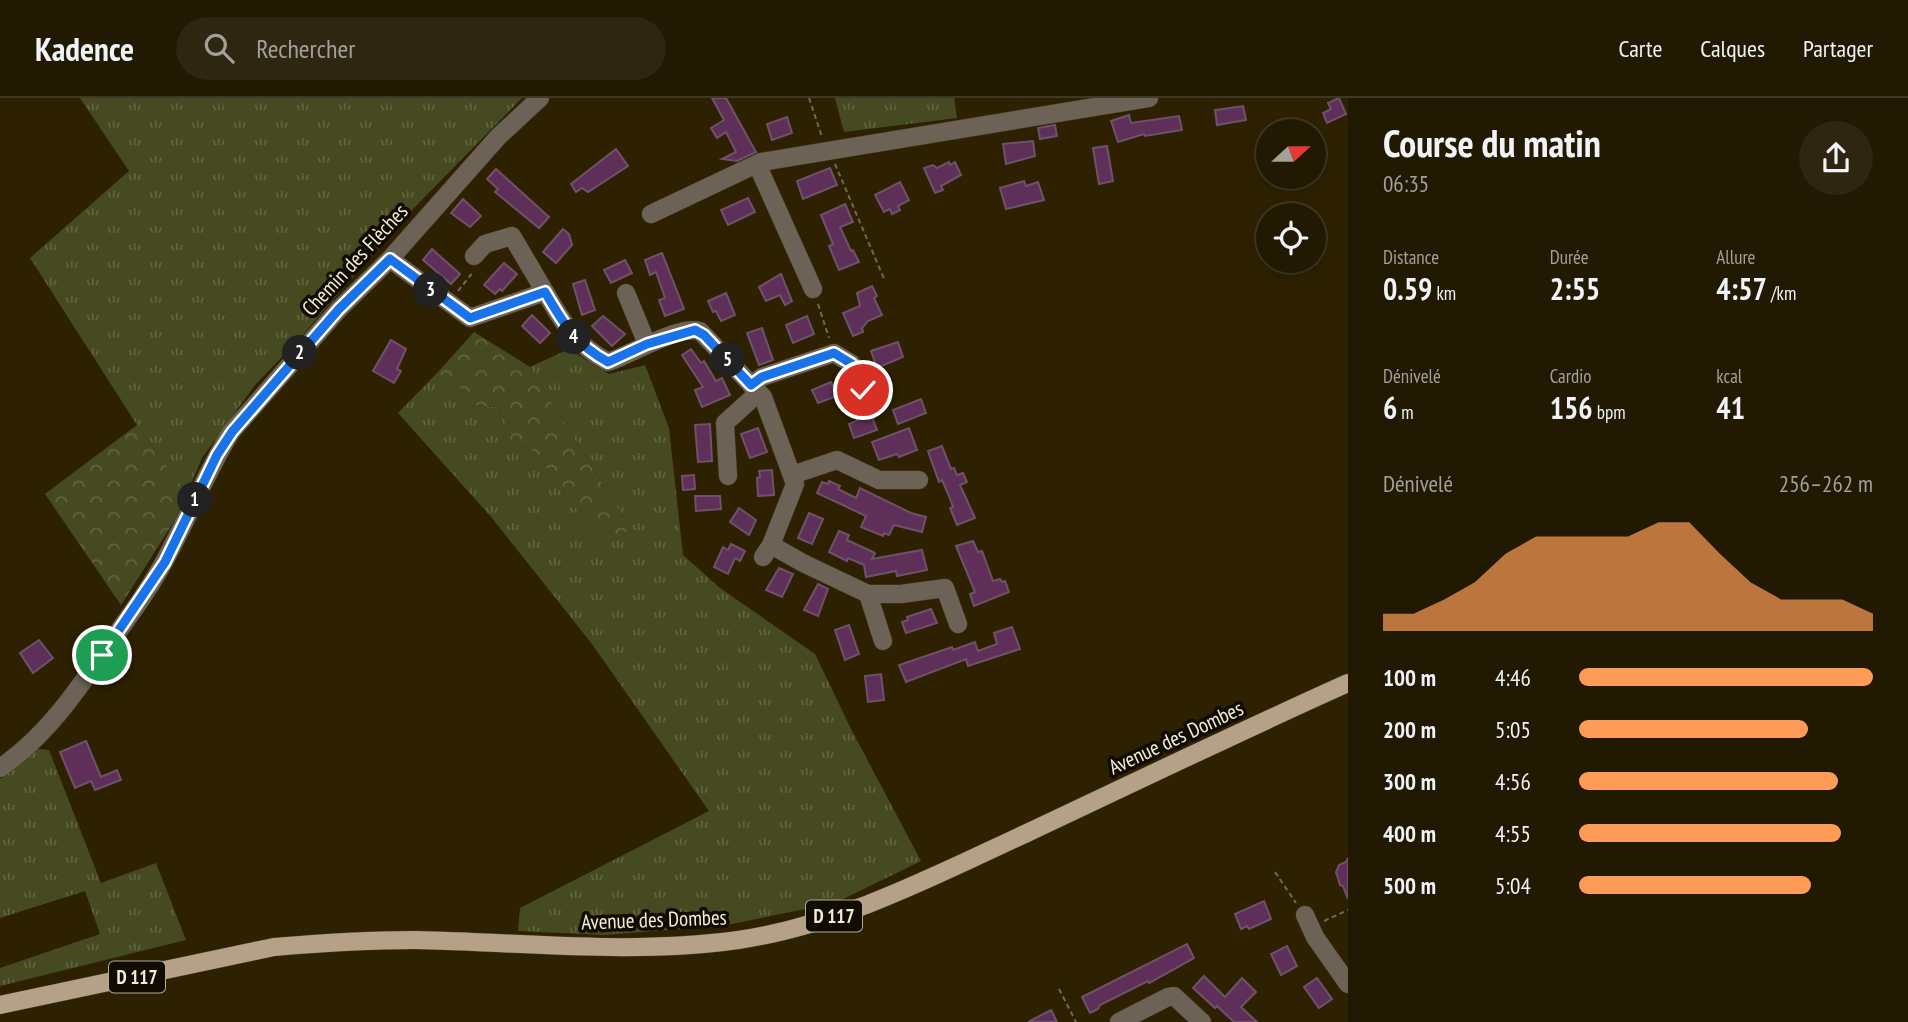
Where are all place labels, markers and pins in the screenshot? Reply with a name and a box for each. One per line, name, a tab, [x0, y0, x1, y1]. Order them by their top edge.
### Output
pin: 3	[414, 272, 448, 308]
pin: 4	[556, 320, 592, 354]
pin: 2	[282, 336, 318, 370]
pin: 5	[710, 342, 746, 378]
pin	[833, 360, 893, 420]
pin: 1	[178, 482, 212, 518]
pin	[72, 625, 132, 685]

